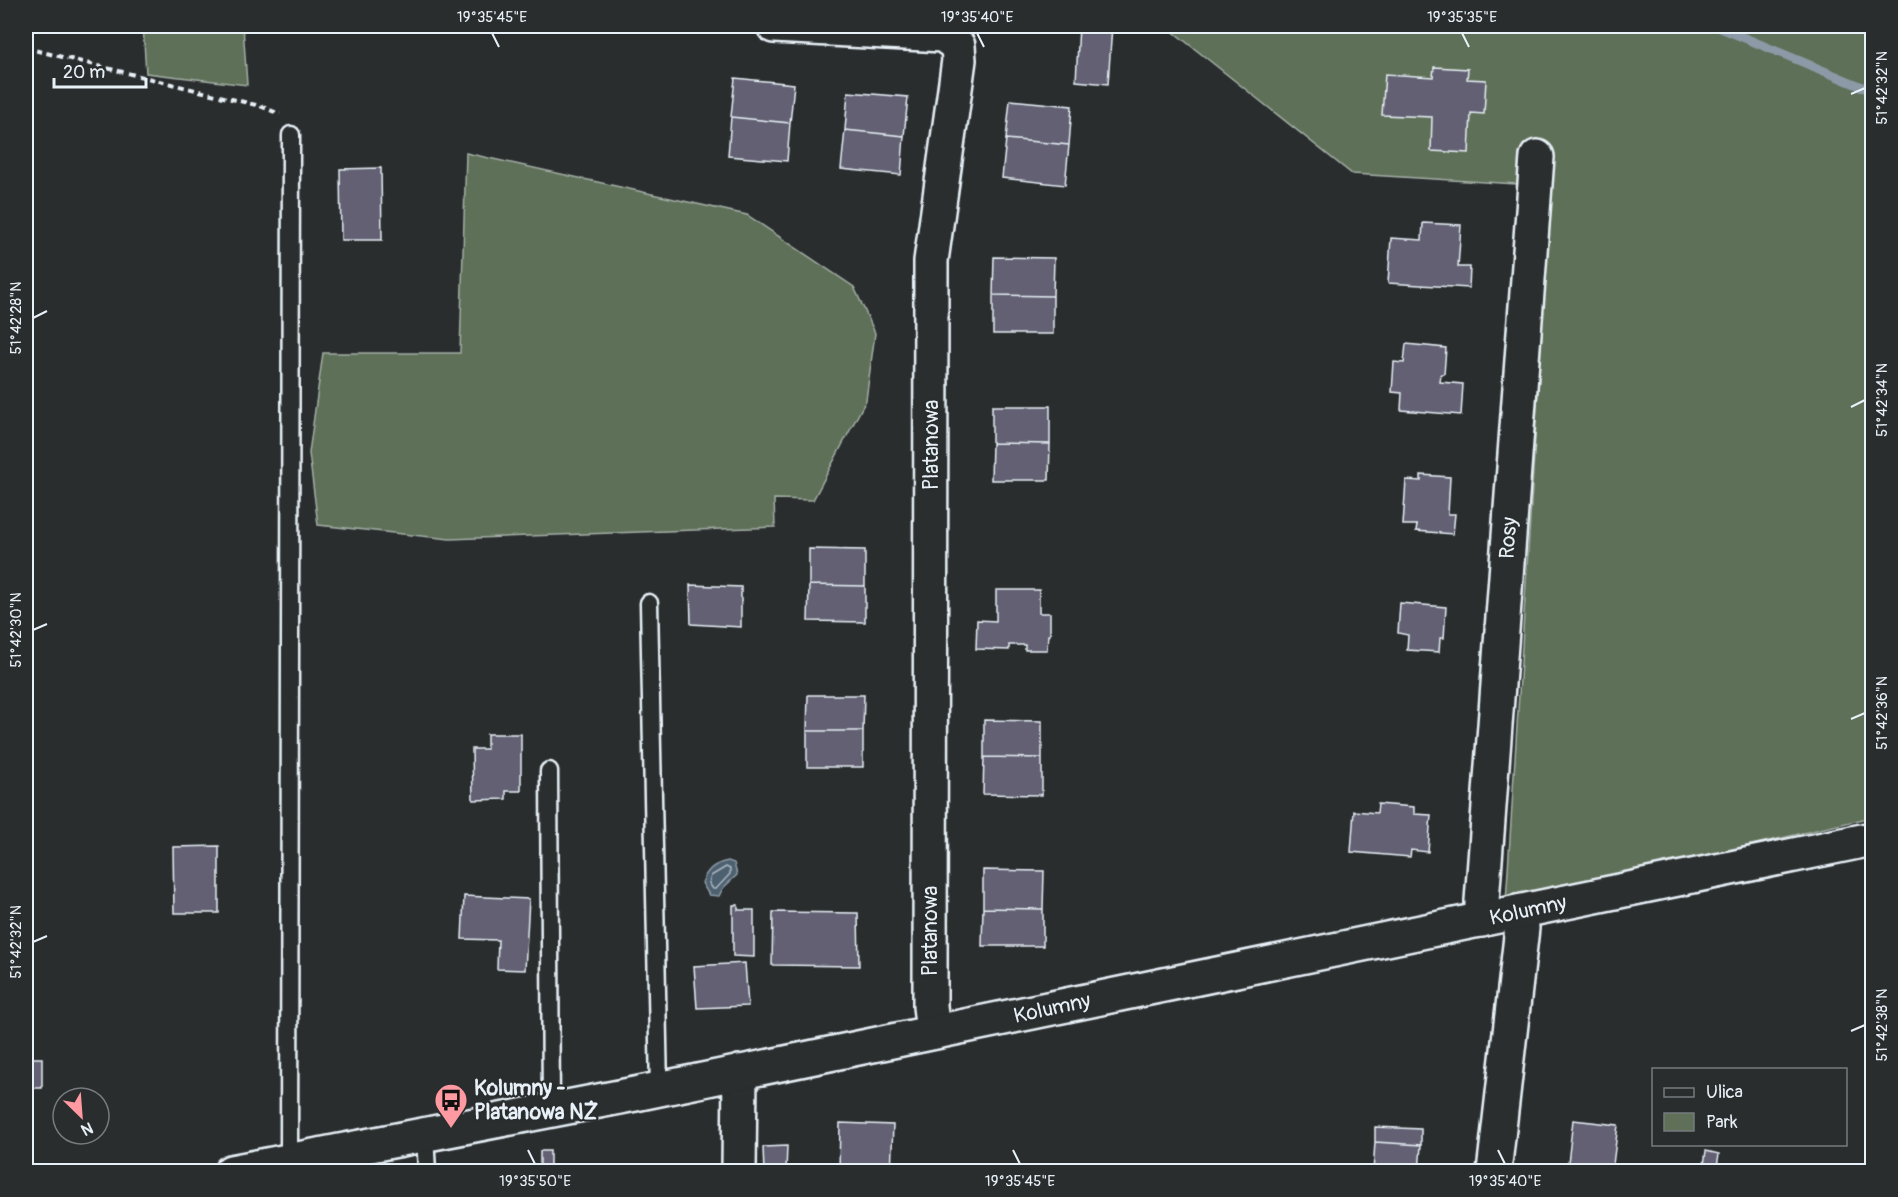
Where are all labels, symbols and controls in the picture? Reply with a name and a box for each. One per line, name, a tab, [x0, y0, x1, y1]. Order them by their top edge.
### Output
text: 19°35'45"E	[457, 8, 527, 27]
text: 19°35'40"E	[941, 8, 1013, 27]
text: 19°35'35"E	[1427, 8, 1497, 27]
scale bar	[54, 51, 146, 89]
text: 51°42'32"N	[1873, 51, 1892, 125]
text: 20 m	[63, 61, 105, 84]
text: 51°42'28"N	[7, 282, 26, 354]
text: 51°42'34"N	[1873, 363, 1892, 437]
street label: Platanowa	[918, 400, 945, 490]
street label: Rosy	[1494, 516, 1523, 560]
text: 51°42'30"N	[7, 592, 26, 668]
text: 51°42'36"N	[1873, 676, 1892, 750]
street label: Platanowa	[917, 886, 944, 976]
street label: Kolumny	[1487, 889, 1569, 932]
text: 51°42'32"N	[7, 905, 26, 979]
street label: Kolumny	[1011, 987, 1093, 1030]
text: 51°42'38"N	[1873, 989, 1892, 1061]
legend	[1652, 1068, 1847, 1146]
place label: Kolumny - Platanowa NŻ	[474, 1075, 598, 1126]
text: Ulica	[1706, 1081, 1743, 1104]
bus stop icon: Kolumny - Platanowa NŻ	[433, 1082, 469, 1129]
north arrow	[51, 1086, 111, 1146]
text: Park	[1706, 1111, 1738, 1134]
text: N	[78, 1117, 96, 1140]
text: 19°35'50"E	[499, 1172, 571, 1191]
text: 19°35'45"E	[985, 1172, 1055, 1191]
text: 19°35'40"E	[1469, 1172, 1541, 1191]

